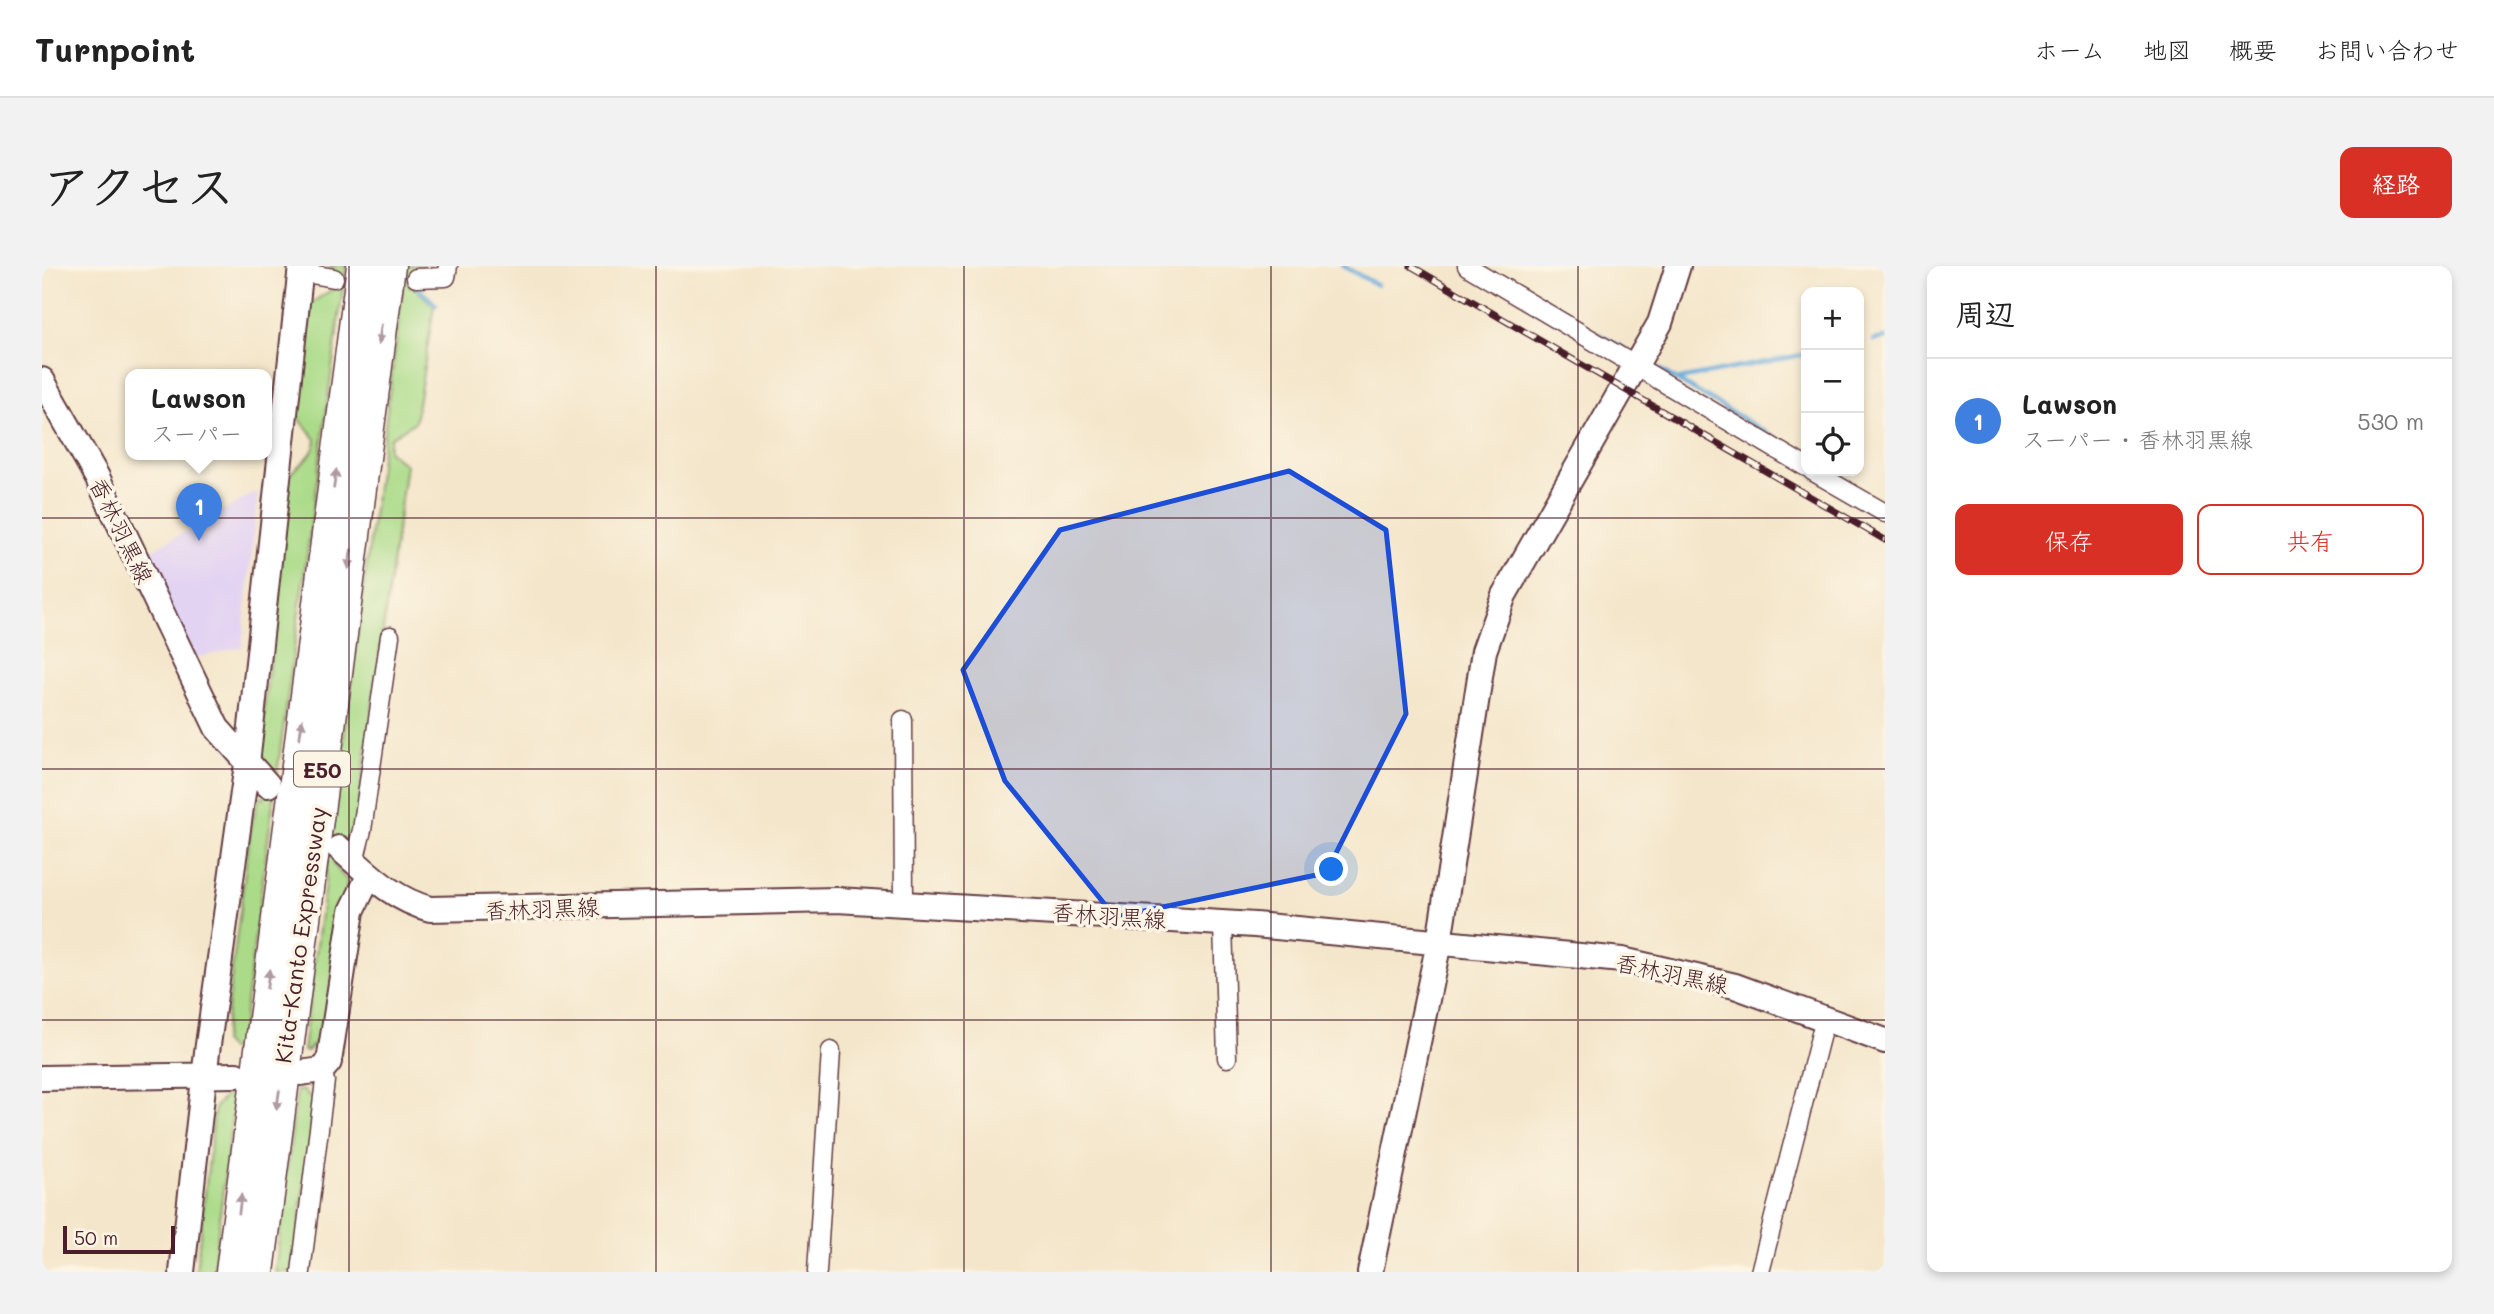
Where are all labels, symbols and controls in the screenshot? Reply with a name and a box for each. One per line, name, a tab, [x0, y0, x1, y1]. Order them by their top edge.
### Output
text: Turnpoint	[35, 27, 195, 70]
text: ホーム	[2034, 34, 2105, 65]
text: 地図	[2143, 34, 2191, 65]
text: 概要	[2229, 34, 2277, 65]
text: お問い合わせ	[2315, 34, 2459, 65]
button: 経路	[2340, 147, 2452, 218]
text: アクセス	[42, 153, 235, 216]
map controls	[1801, 287, 1864, 476]
button: +	[1801, 287, 1864, 350]
text: 周辺	[1955, 293, 2015, 333]
one-way arrow	[375, 323, 386, 345]
button: −	[1801, 350, 1864, 413]
popup	[125, 369, 272, 460]
text: Lawson	[151, 381, 246, 415]
text: Lawson	[2022, 387, 2117, 421]
text: 1	[1973, 406, 1983, 436]
text: 530 m	[2357, 406, 2424, 436]
button: locate	[1801, 413, 1864, 476]
text: スーパー	[151, 418, 242, 448]
text: スーパー · 香林羽黒線	[2022, 424, 2253, 454]
one-way arrow	[329, 468, 340, 490]
street label: 香林羽黒線	[83, 472, 161, 588]
pin: 1	[176, 483, 222, 541]
button: 保存	[1955, 504, 2183, 575]
button: 共有	[2197, 504, 2424, 575]
one-way arrow	[344, 548, 355, 570]
one-way arrow	[296, 718, 307, 740]
road number: E50	[294, 752, 350, 786]
street label: Kita-Kanto Expressway	[267, 805, 333, 1065]
your location	[1314, 852, 1348, 886]
street label: 香林羽黒線	[484, 891, 600, 925]
street label: 香林羽黒線	[1051, 896, 1167, 934]
street label: 香林羽黒線	[1613, 946, 1731, 1000]
one-way arrow	[263, 967, 274, 989]
one-way arrow	[272, 1090, 283, 1112]
one-way arrow	[234, 1193, 245, 1215]
scale bar	[63, 1223, 175, 1255]
text: 50 m	[74, 1225, 118, 1250]

